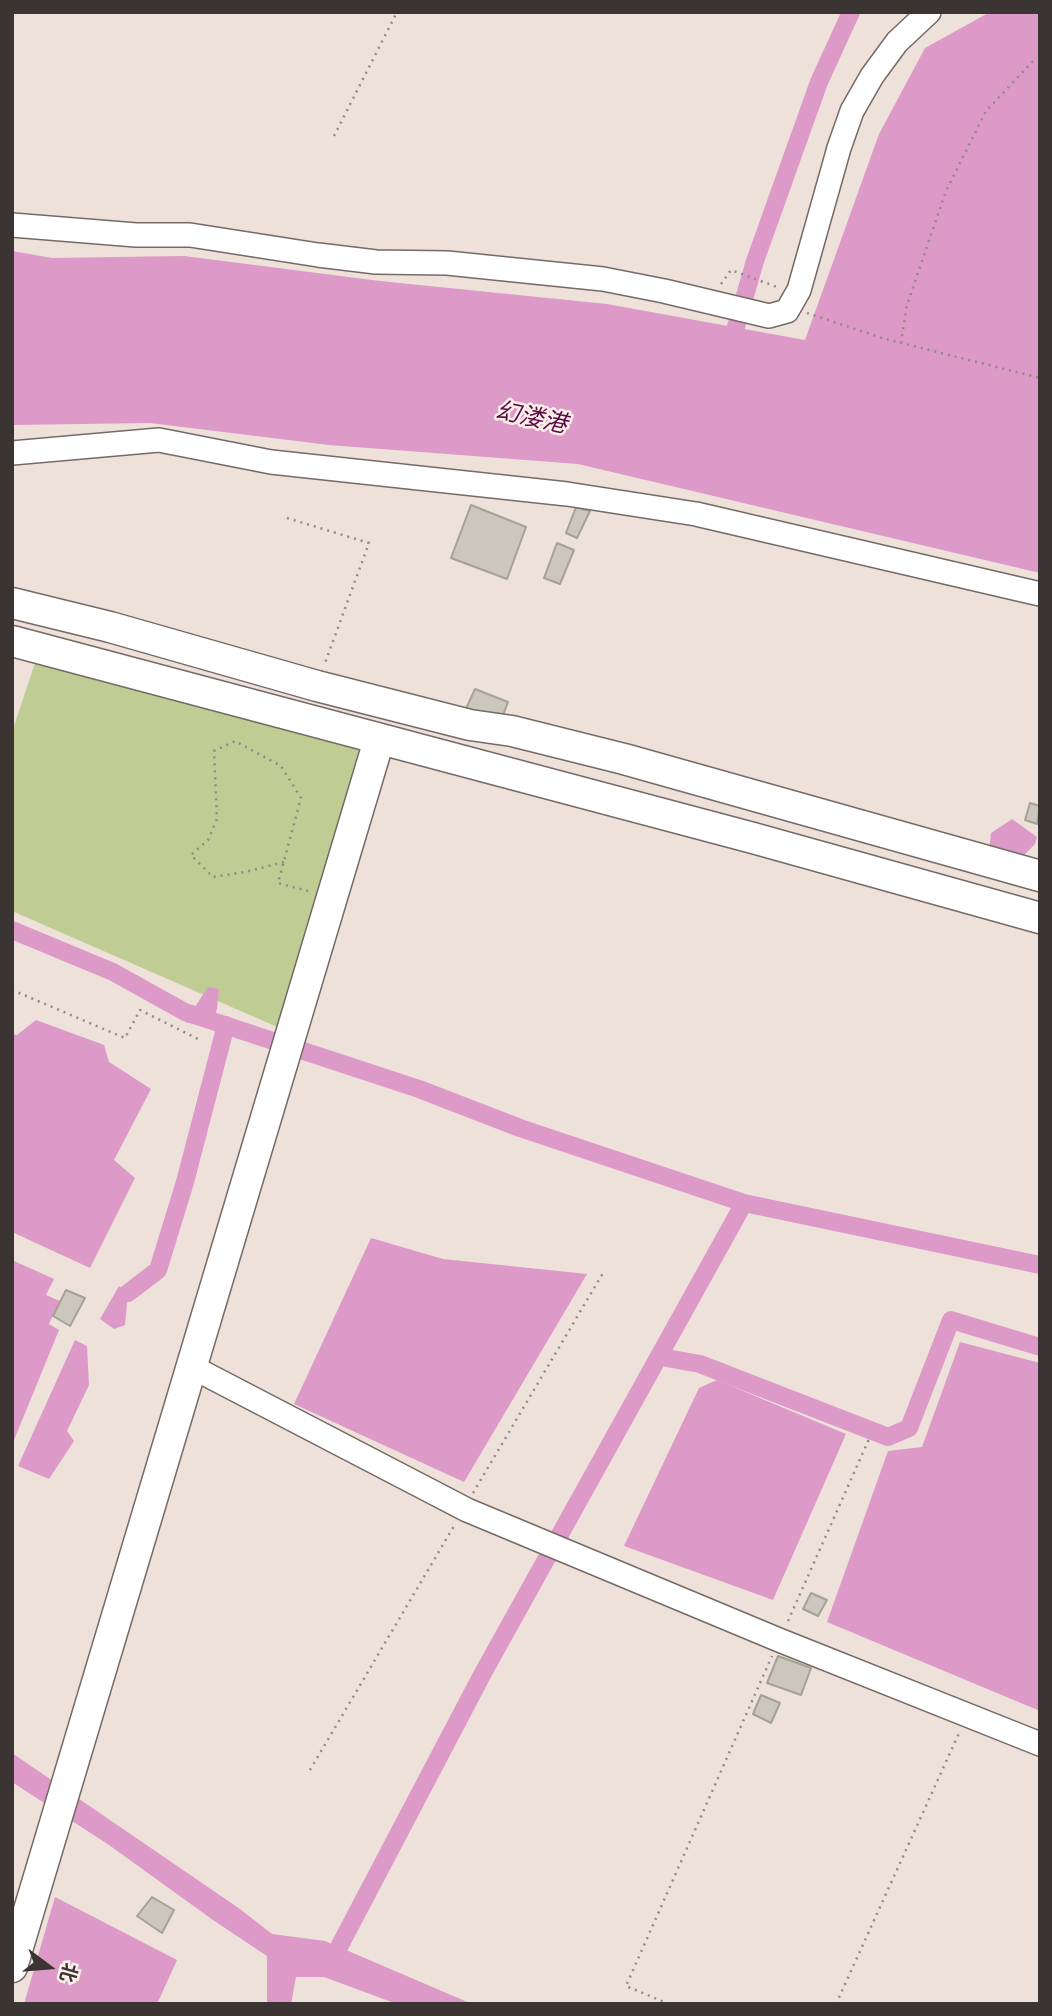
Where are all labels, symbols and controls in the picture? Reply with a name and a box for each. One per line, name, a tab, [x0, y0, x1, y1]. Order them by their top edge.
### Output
water label: 幻溇港	[493, 397, 569, 441]
north arrow	[14, 1932, 84, 2002]
text: 北	[56, 1961, 82, 1985]

